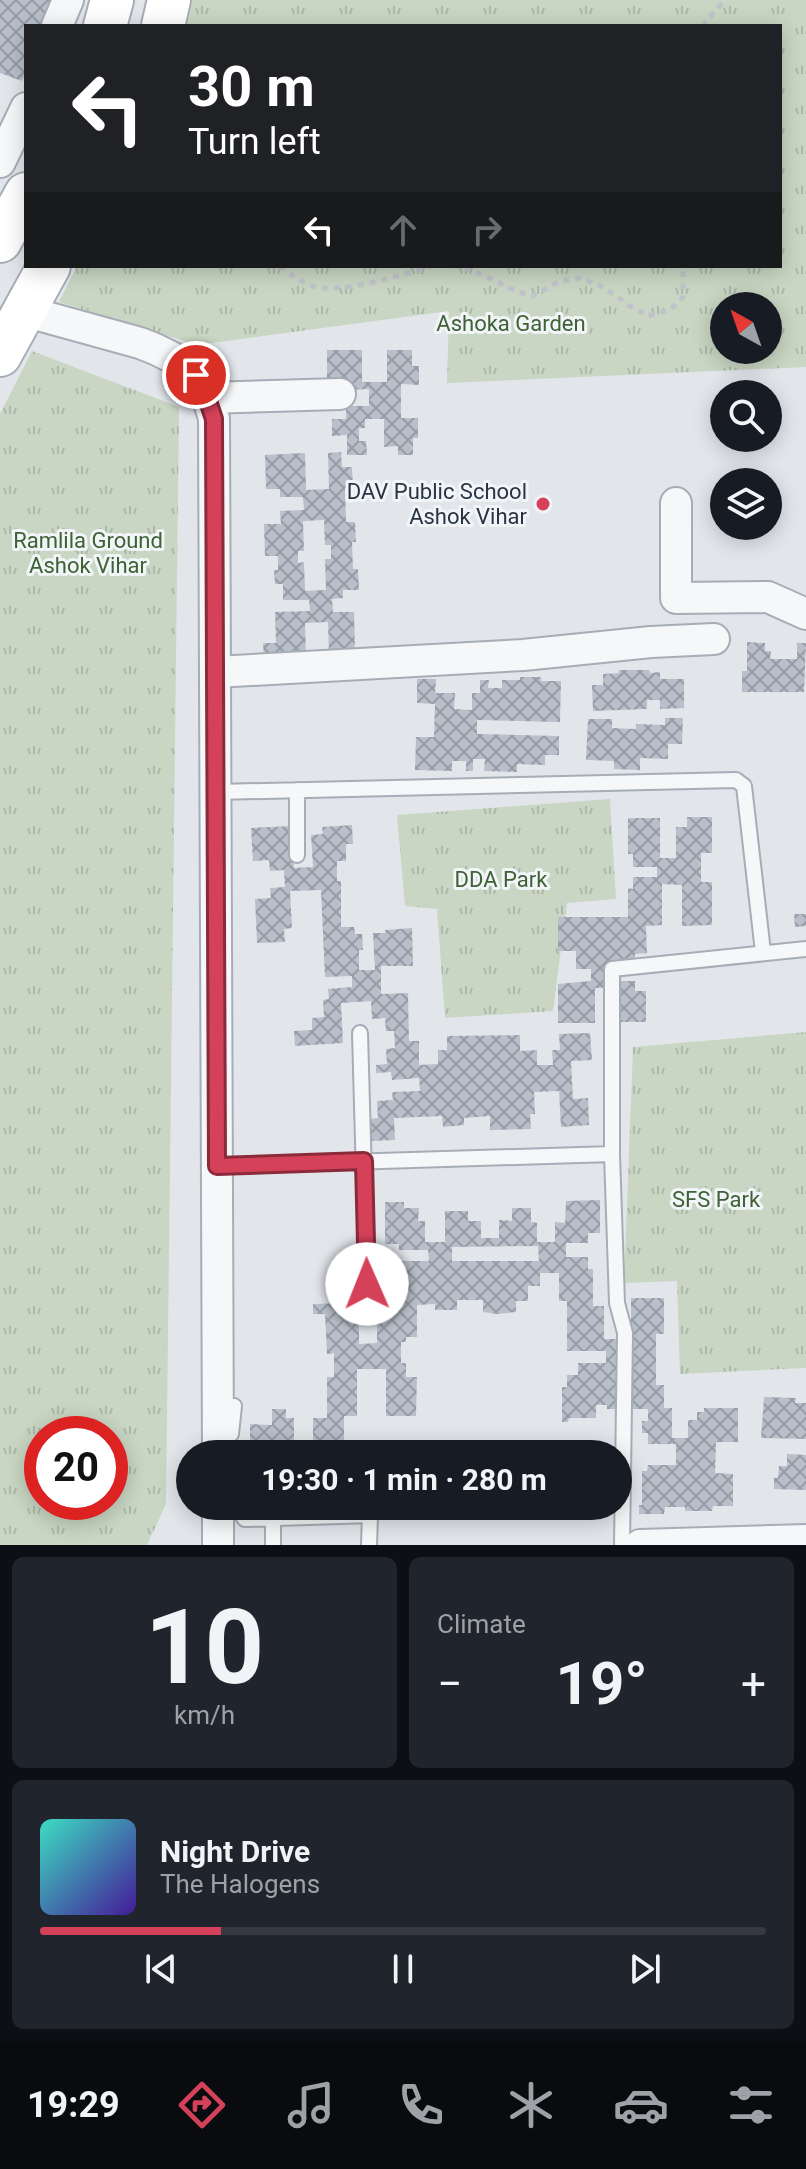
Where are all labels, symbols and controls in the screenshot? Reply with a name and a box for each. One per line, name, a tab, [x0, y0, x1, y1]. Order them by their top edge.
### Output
text: 30 m	[188, 54, 315, 120]
icon: left	[56, 56, 160, 160]
text: Turn left	[188, 121, 321, 163]
icon: left	[297, 208, 341, 252]
icon: ahead	[381, 208, 425, 252]
icon: right	[465, 208, 509, 252]
north arrow	[710, 292, 782, 364]
map controls	[710, 292, 782, 540]
park label: Ashoka Garden	[436, 311, 586, 336]
pin	[162, 341, 230, 409]
icon: arrive	[174, 353, 218, 397]
button: search	[710, 380, 782, 452]
button: layers	[710, 468, 782, 540]
place label: DAV Public School Ashok Vihar	[347, 479, 528, 529]
marker: DAV Public School Ashok Vihar	[534, 495, 552, 513]
park label: Ramlila Ground Ashok Vihar	[13, 528, 163, 578]
park label: DDA Park	[455, 867, 548, 892]
park label: SFS Park	[672, 1187, 761, 1212]
position arrow	[325, 1242, 409, 1326]
speed limit sign: 20	[24, 1416, 128, 1520]
text: 19:30 · 1 min · 280 m	[261, 1462, 547, 1497]
text: 10	[145, 1587, 264, 1708]
text: Climate	[437, 1609, 526, 1639]
text: 19°	[555, 1648, 648, 1719]
text: −	[437, 1658, 462, 1710]
text: +	[741, 1658, 766, 1710]
text: km/h	[174, 1700, 235, 1730]
text: Night Drive	[160, 1834, 310, 1869]
text: The Halogens	[160, 1869, 320, 1899]
icon: previous	[139, 1947, 183, 1991]
icon: pause	[381, 1947, 425, 1991]
icon: next	[623, 1947, 667, 1991]
icon: directions	[174, 2077, 230, 2133]
icon: music	[283, 2077, 339, 2133]
icon: phone	[393, 2077, 449, 2133]
icon: climate	[503, 2077, 559, 2133]
icon: car	[613, 2077, 669, 2133]
icon: filters	[723, 2077, 779, 2133]
text: 19:29	[27, 2084, 120, 2126]

